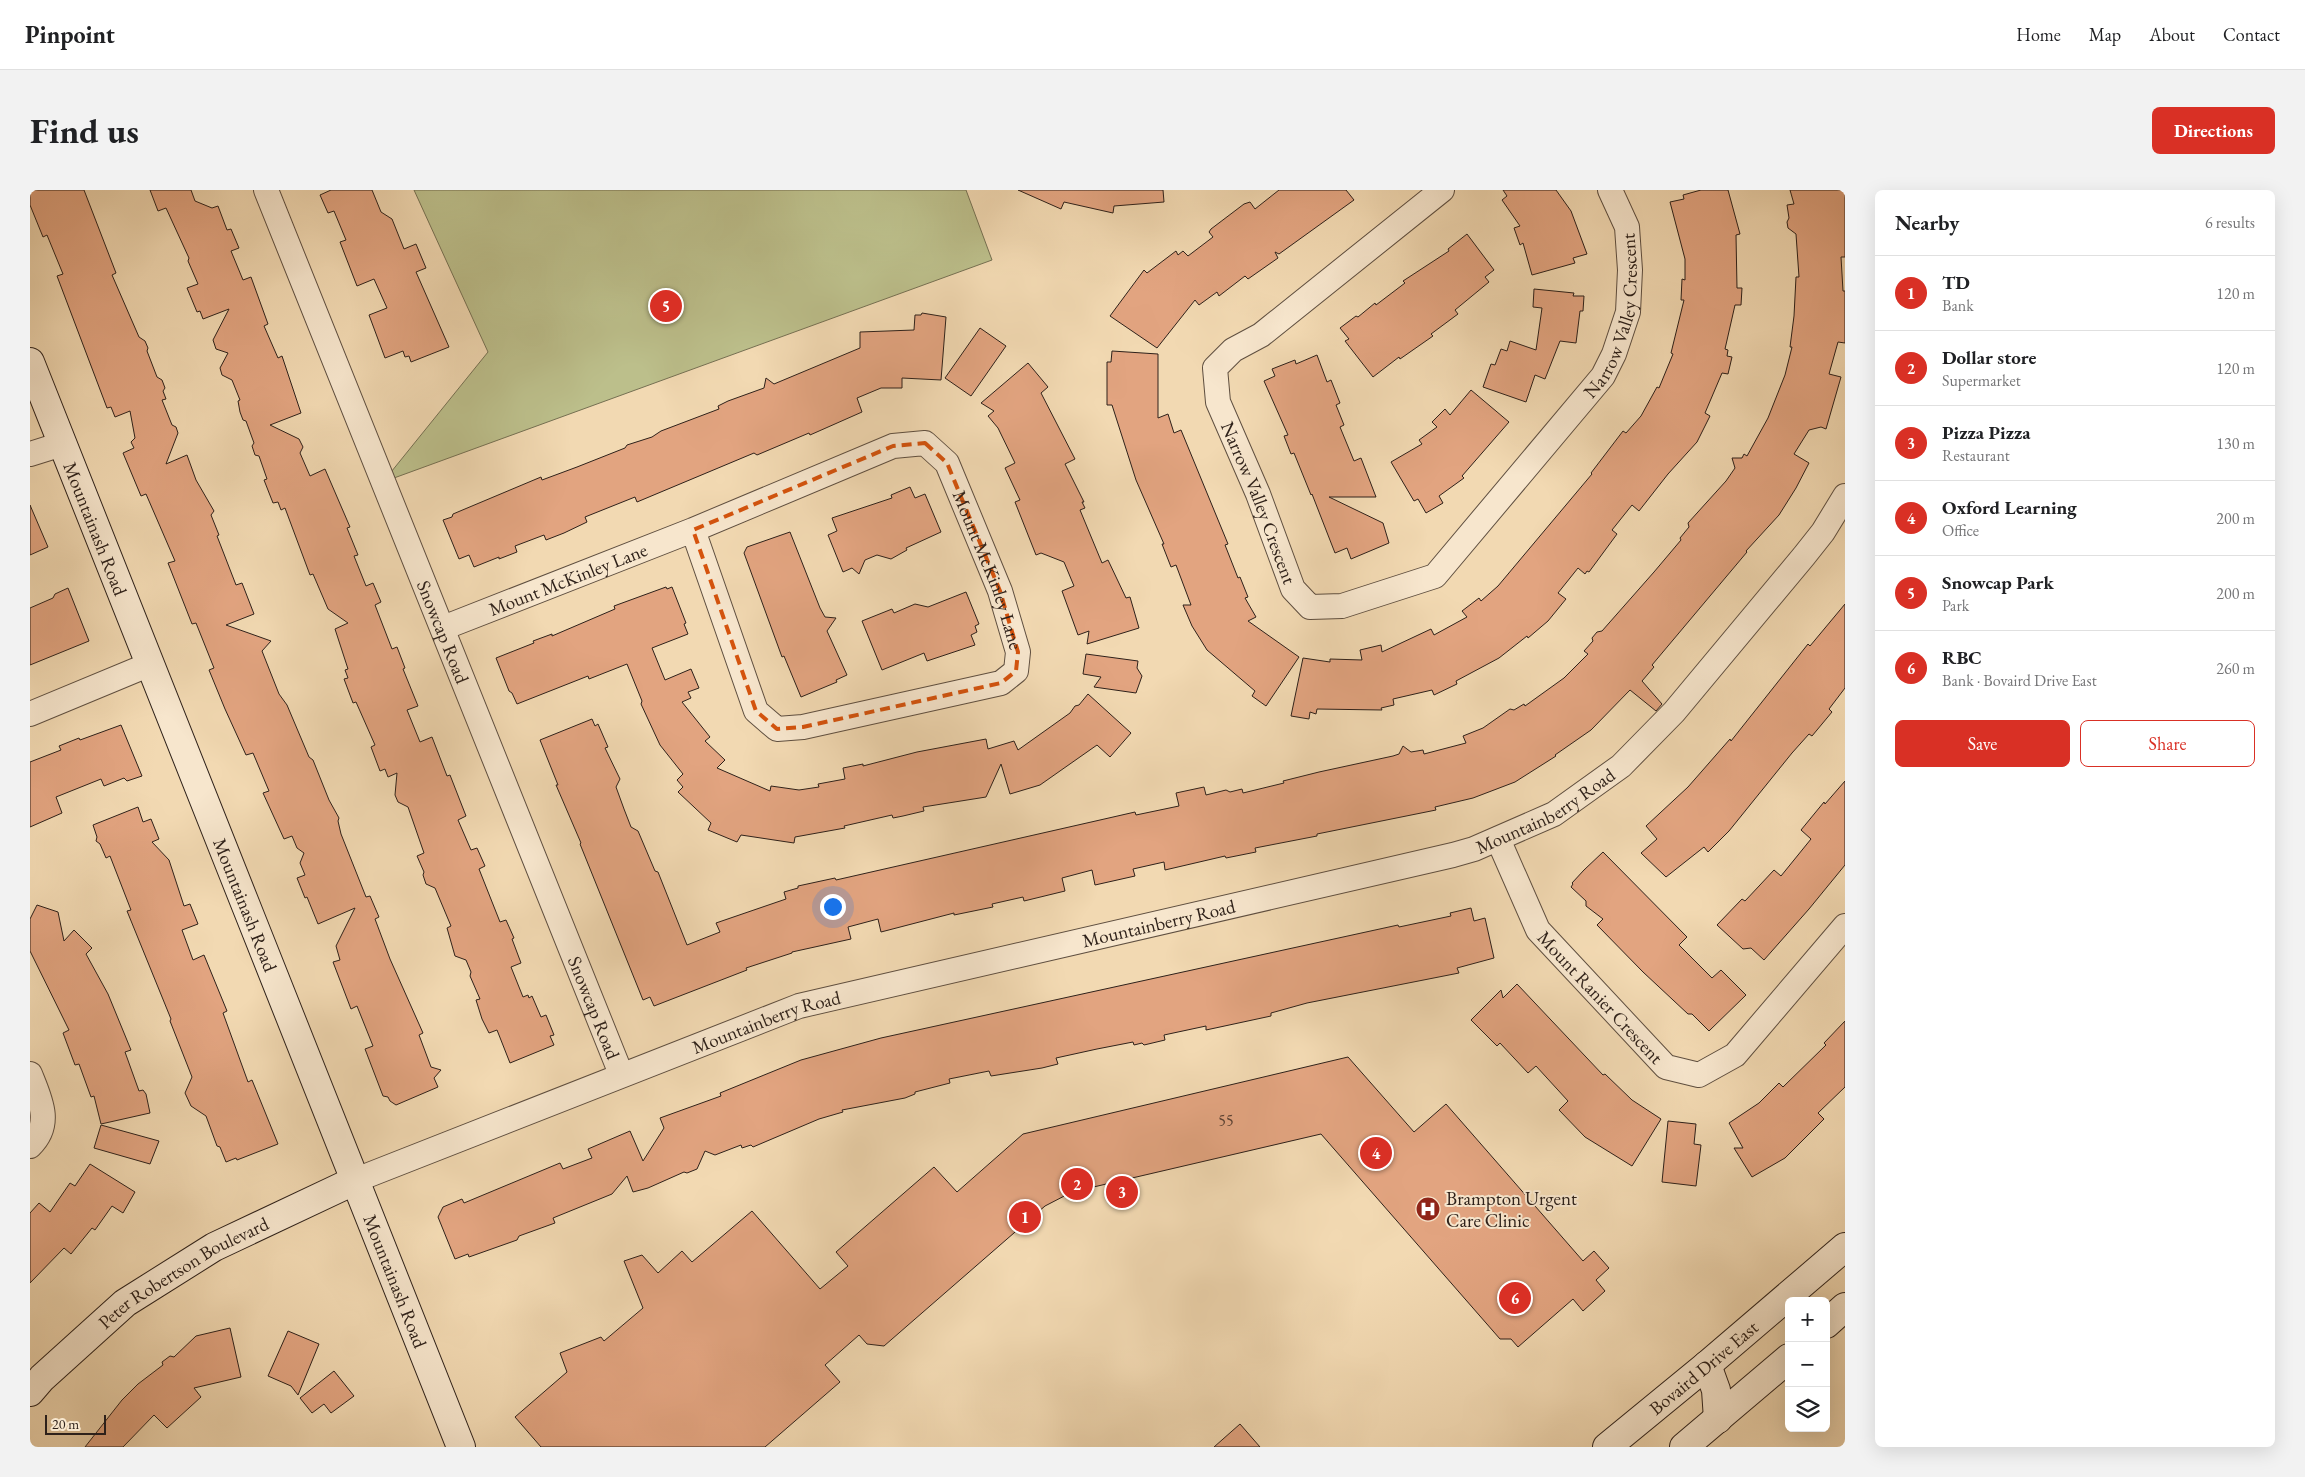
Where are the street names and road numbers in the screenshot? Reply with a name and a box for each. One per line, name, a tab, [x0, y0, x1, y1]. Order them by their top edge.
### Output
street label: Narrow Valley Crescent	[1578, 232, 1643, 403]
street label: Narrow Valley Crescent	[1215, 418, 1302, 587]
street label: Mountainash Road	[58, 458, 133, 599]
street label: Mount McKinley Lane	[947, 487, 1029, 653]
street label: Mount McKinley Lane	[485, 537, 651, 622]
street label: Snowcap Road	[411, 577, 475, 688]
street label: Mountainberry Road	[1472, 762, 1620, 860]
street label: Mountainash Road	[207, 835, 283, 976]
street label: Mountainberry Road	[1080, 894, 1238, 953]
street label: Mount Ranier Crescent	[1532, 925, 1669, 1069]
street label: Snowcap Road	[562, 952, 626, 1063]
street label: Mountainberry Road	[688, 985, 843, 1060]
street label: Peter Robertson Boulevard	[93, 1211, 273, 1335]
street label: Mountainash Road	[357, 1211, 433, 1352]
street label: Bovaird Drive East	[1644, 1315, 1763, 1421]

